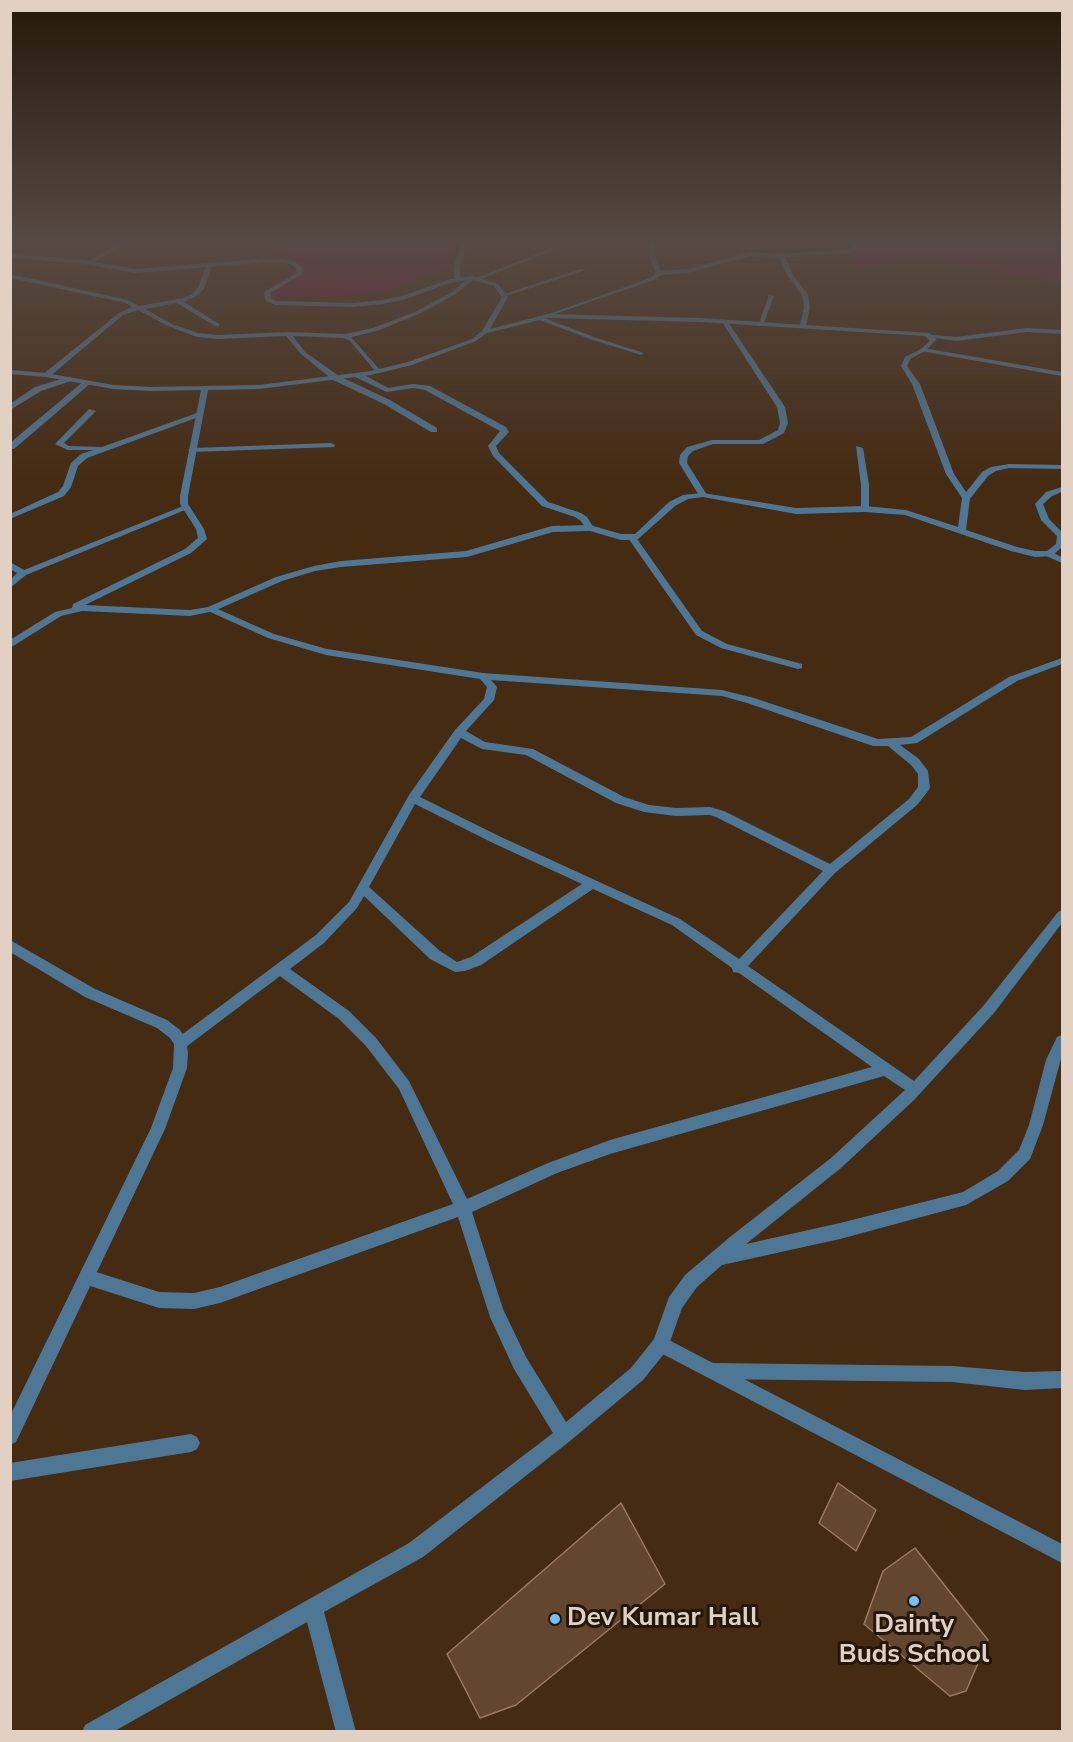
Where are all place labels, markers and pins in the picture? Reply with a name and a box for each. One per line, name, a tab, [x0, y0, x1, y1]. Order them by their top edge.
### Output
marker: Dainty Buds School	[907, 1594, 921, 1608]
place label: Dev Kumar Hall	[567, 1603, 759, 1635]
place label: Dainty Buds School	[839, 1610, 989, 1672]
marker: Dev Kumar Hall	[548, 1612, 562, 1626]

